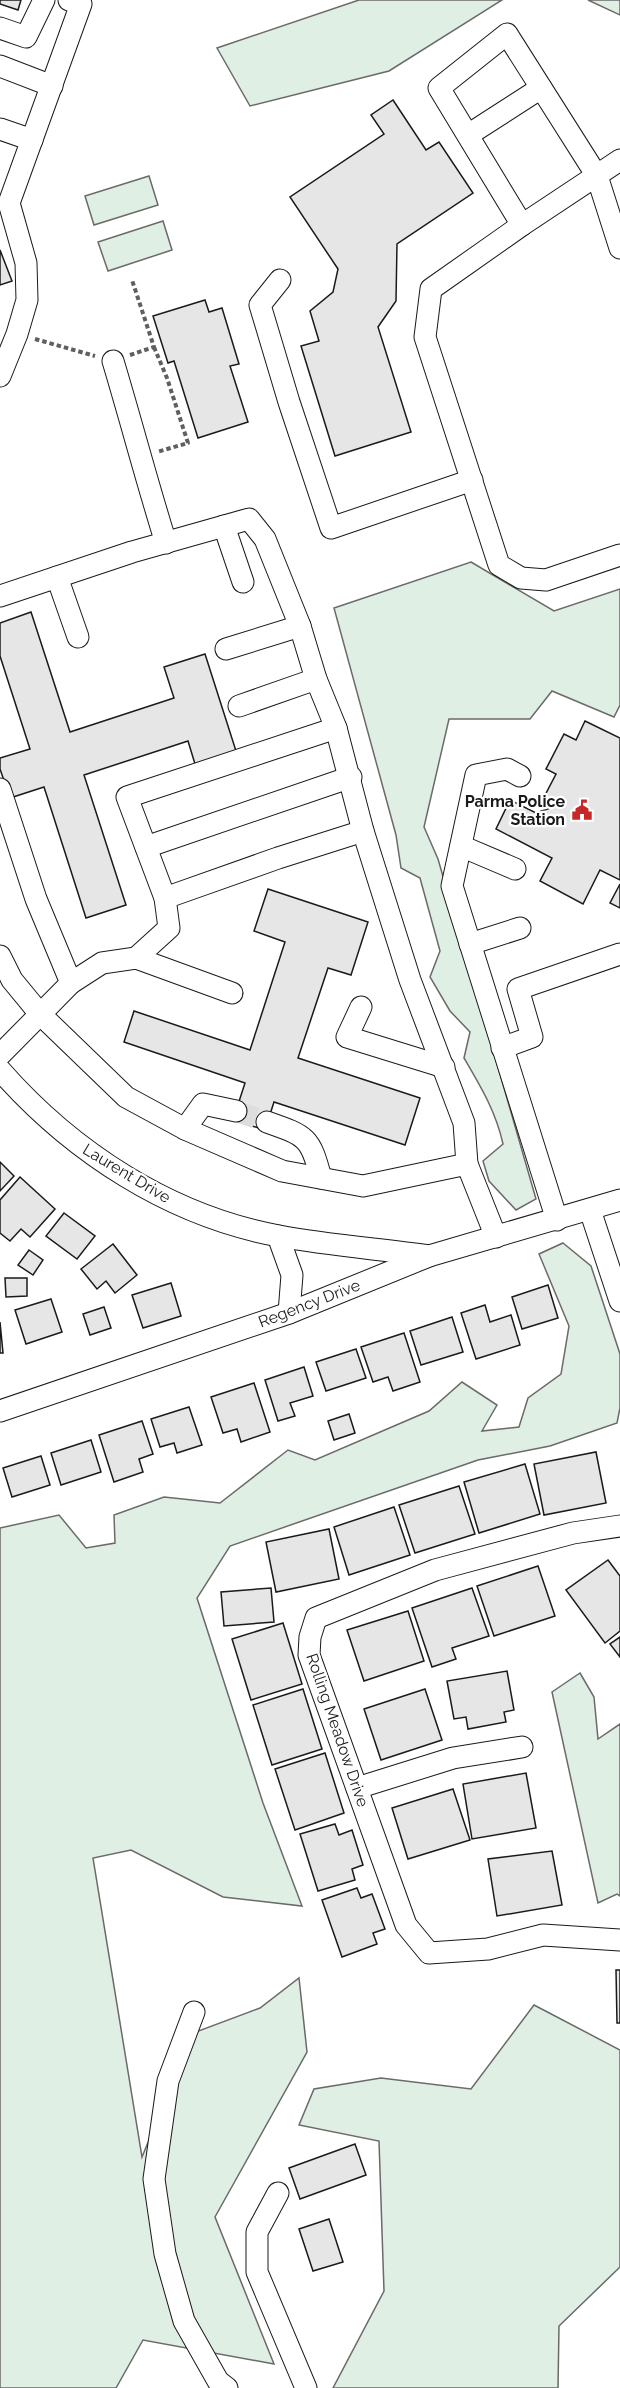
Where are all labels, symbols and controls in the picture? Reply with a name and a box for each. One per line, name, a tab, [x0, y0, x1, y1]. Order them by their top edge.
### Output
place label: Parma Police Station	[465, 792, 565, 829]
public building icon: Parma Police Station	[570, 798, 594, 822]
street label: Laurent Drive	[79, 1140, 174, 1207]
street label: Regency Drive	[256, 1275, 363, 1332]
street label: Rolling Meadow Drive	[302, 1651, 373, 1809]

